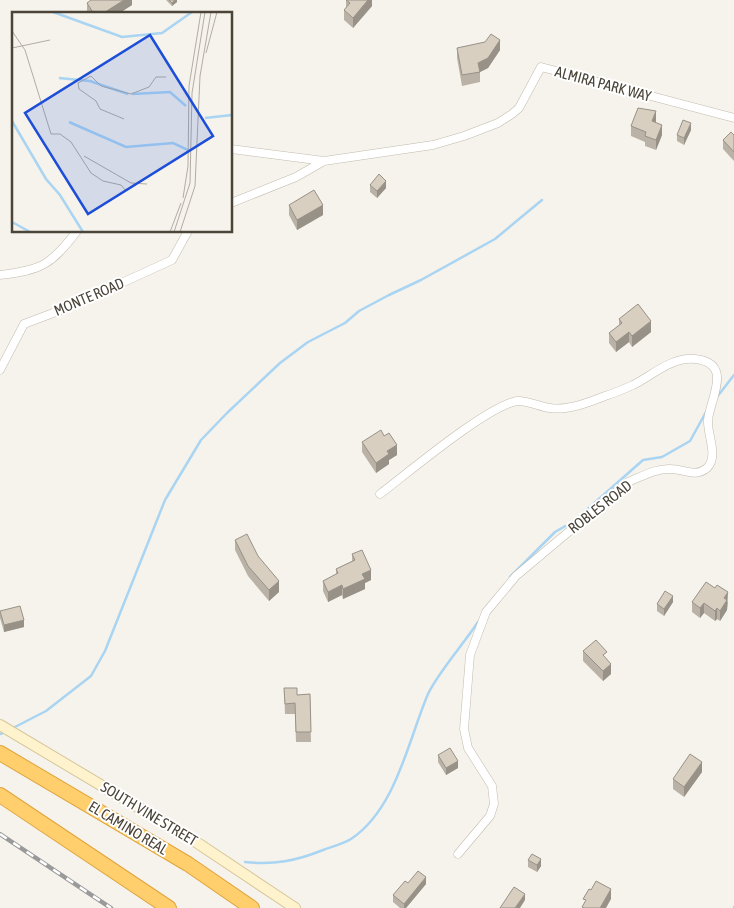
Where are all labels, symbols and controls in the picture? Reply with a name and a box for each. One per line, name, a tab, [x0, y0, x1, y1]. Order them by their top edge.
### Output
inset map	[12, 12, 232, 232]
street label: ALMIRA PARK WAY	[553, 63, 653, 105]
street label: MONTE ROAD	[51, 274, 126, 319]
street label: ROBLES ROAD	[565, 477, 635, 537]
street label: SOUTH VINE STREET	[98, 778, 201, 849]
street label: EL CAMINO REAL	[86, 797, 171, 858]

